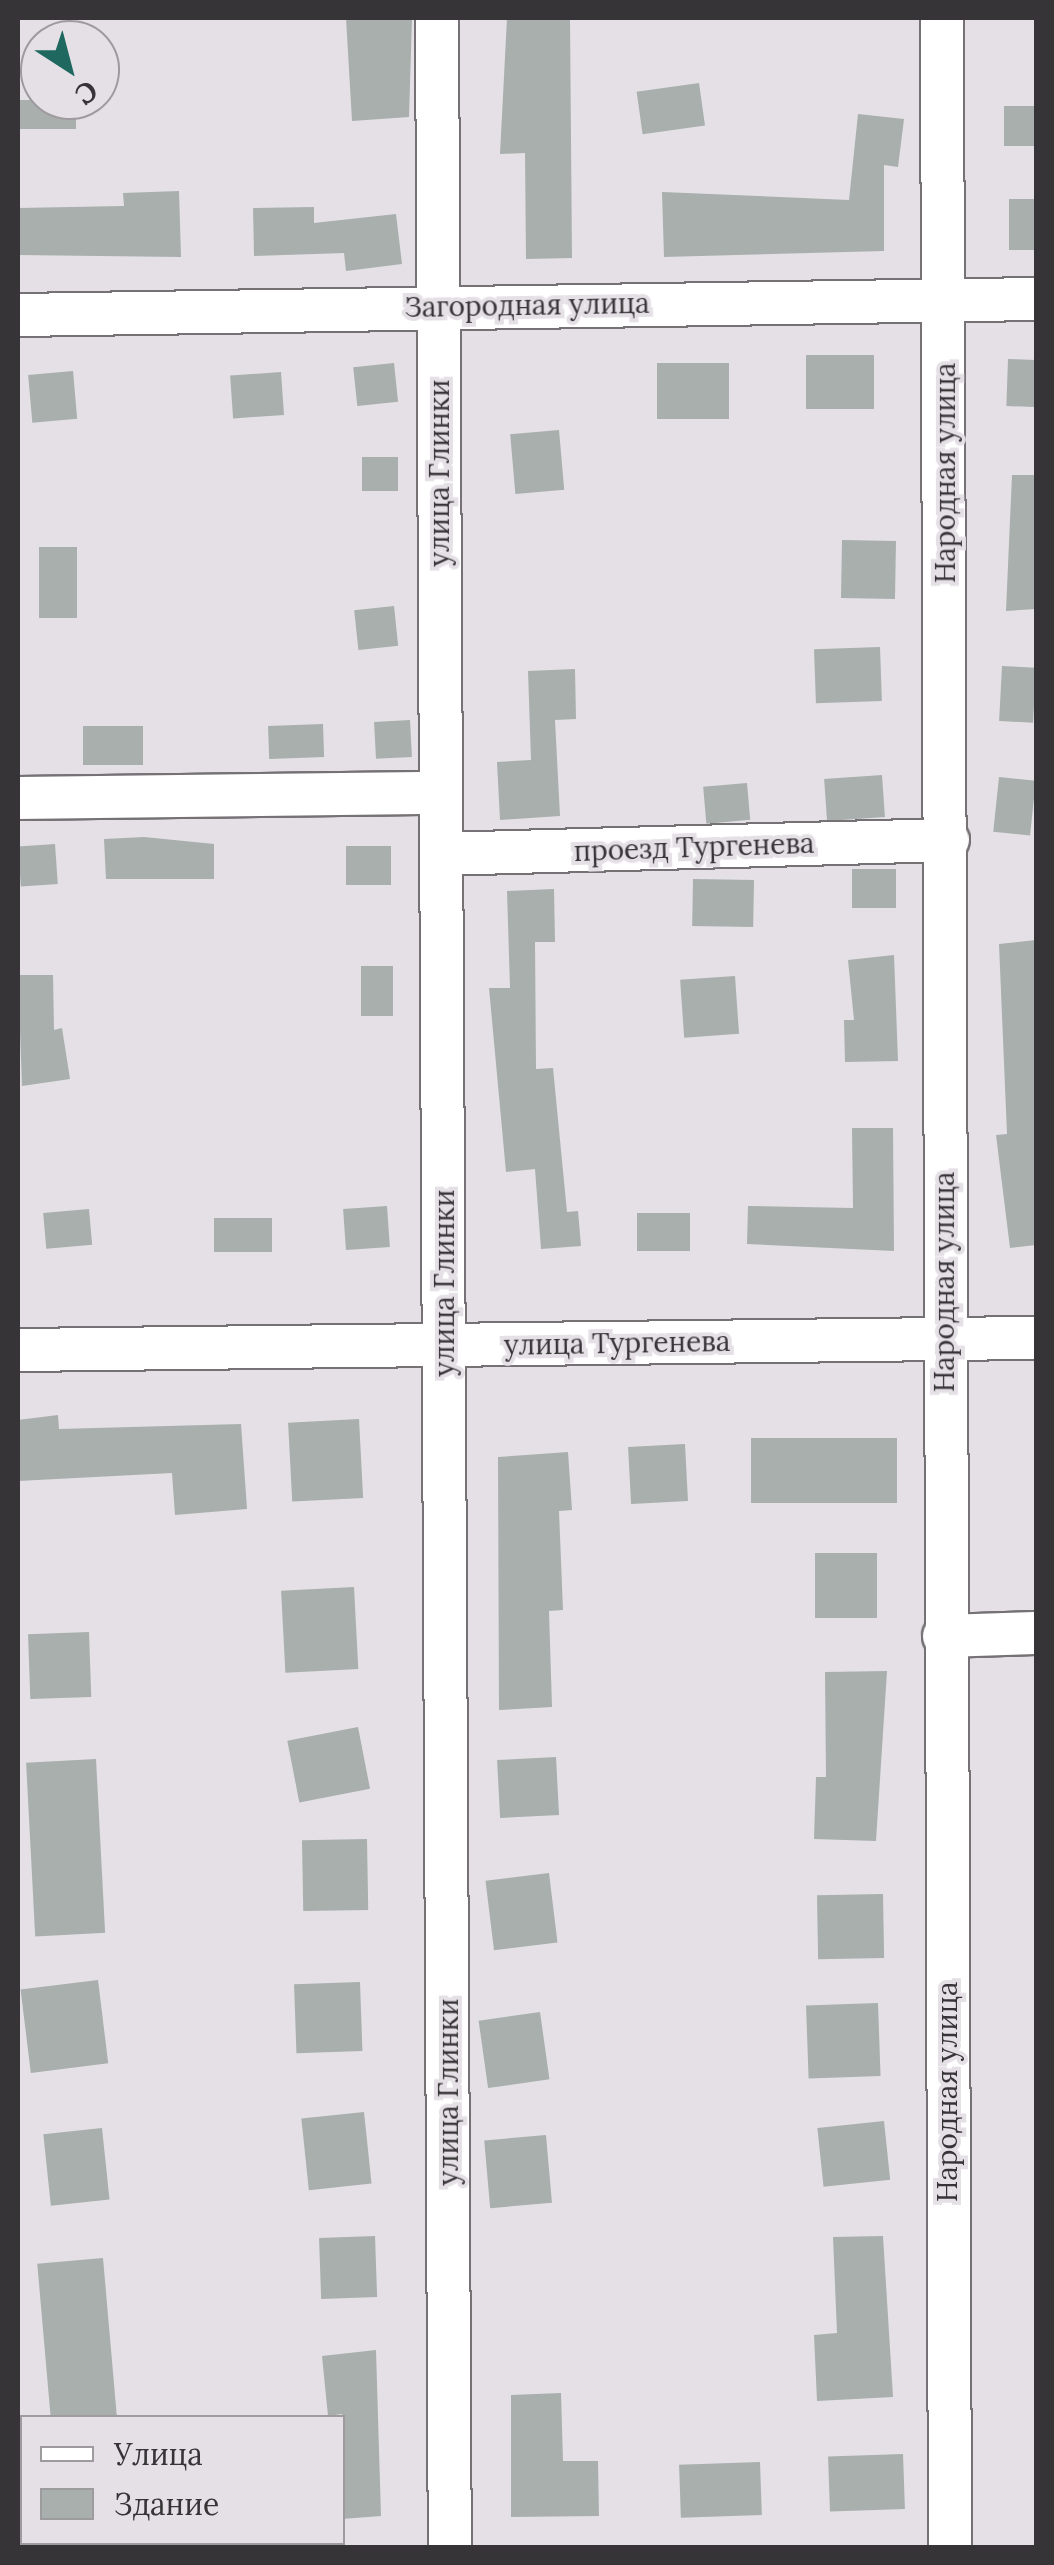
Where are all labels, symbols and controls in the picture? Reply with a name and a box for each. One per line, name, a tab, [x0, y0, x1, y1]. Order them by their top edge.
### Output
north arrow	[20, 20, 120, 120]
text: С	[68, 72, 105, 113]
street label: Загородная улица	[404, 286, 650, 324]
street label: Народная улица	[928, 363, 962, 583]
street label: улица Глинки	[422, 379, 456, 567]
street label: проезд Тургенева	[573, 826, 815, 868]
street label: Народная улица	[927, 1172, 961, 1392]
street label: улица Глинки	[427, 1189, 461, 1377]
street label: улица Тургенева	[504, 1324, 730, 1362]
street label: Народная улица	[930, 1982, 964, 2202]
street label: улица Глинки	[431, 1998, 465, 2186]
legend	[20, 2415, 345, 2545]
text: Улица	[114, 2435, 203, 2473]
text: Здание	[114, 2485, 219, 2523]

